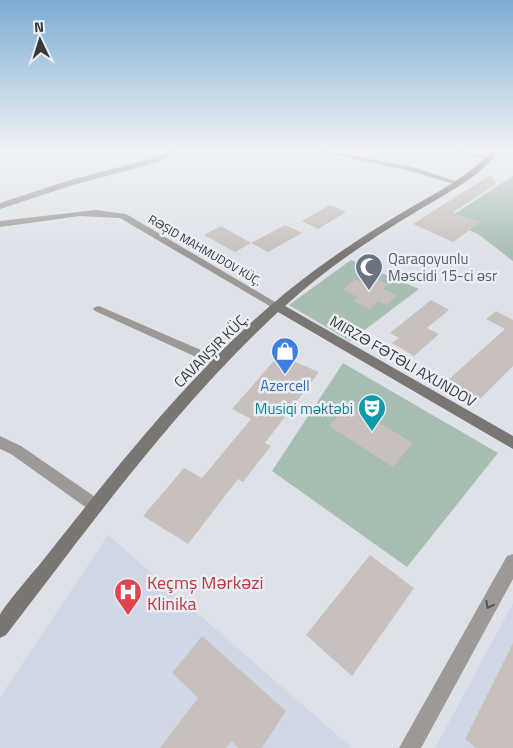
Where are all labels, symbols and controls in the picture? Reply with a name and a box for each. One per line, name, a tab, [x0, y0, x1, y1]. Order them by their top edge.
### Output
north arrow	[15, 15, 65, 65]
text: N	[33, 16, 45, 37]
street label: RƏŞID MAHMUDOV KÜÇ.	[145, 210, 265, 290]
place label: Qaraqoyunlu Məscidi 15-ci əsr	[388, 247, 497, 287]
mosque icon: Qaraqoyunlu Məscidi 15-ci əsr	[354, 252, 384, 291]
street label: CAVANŞIR KÜÇ.	[168, 307, 254, 393]
street label: MIRZƏ FƏTƏLI AXUNDOV	[325, 310, 481, 413]
shop icon: Azercell	[270, 336, 300, 375]
place label: Azercell	[260, 374, 310, 397]
theatre icon: Musiqi məktəbi	[357, 393, 387, 432]
place label: Musiqi məktəbi	[255, 397, 353, 420]
place label: Keçmş Mərkəzi Klinika	[147, 569, 263, 617]
hospital icon: Keçmş Mərkəzi Klinika	[113, 577, 143, 616]
one-way arrow	[486, 599, 496, 608]

